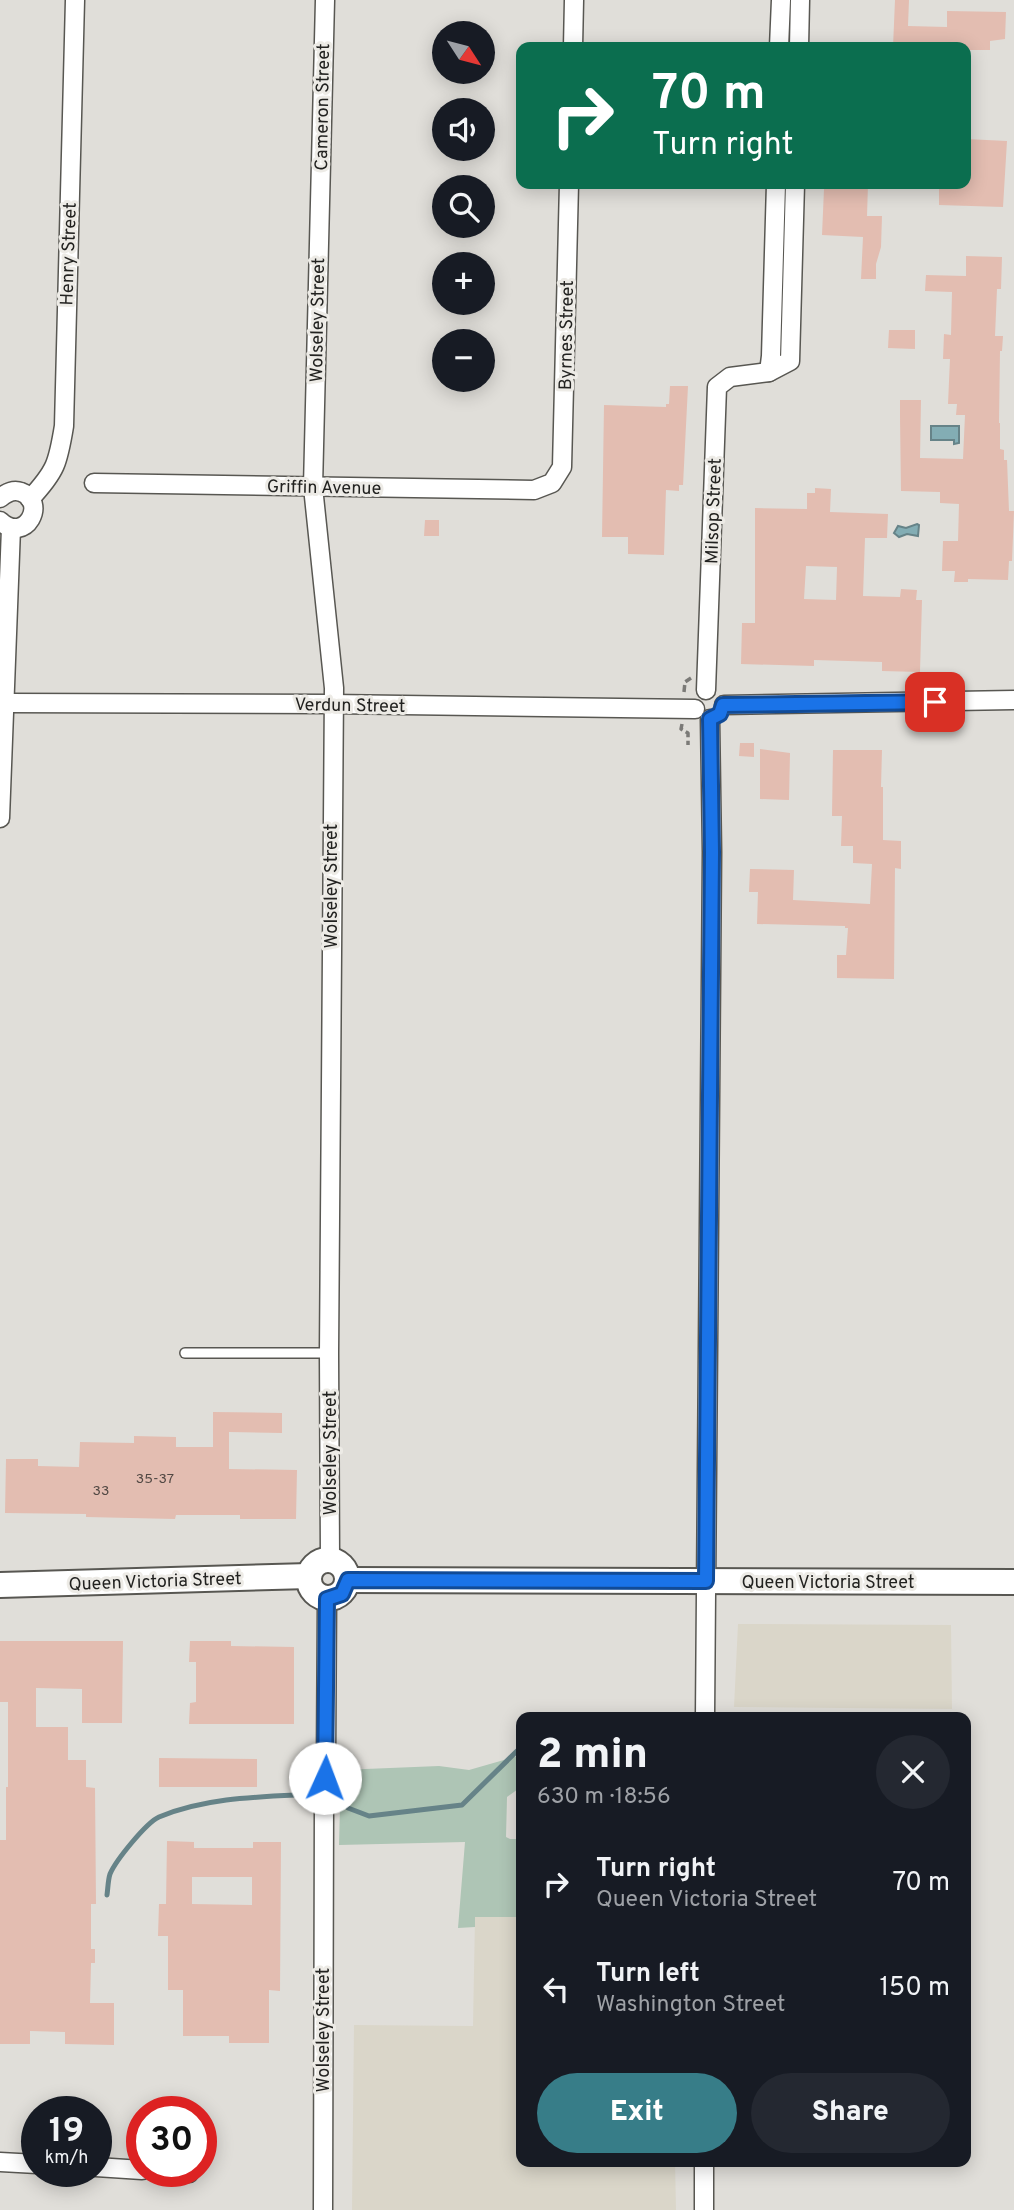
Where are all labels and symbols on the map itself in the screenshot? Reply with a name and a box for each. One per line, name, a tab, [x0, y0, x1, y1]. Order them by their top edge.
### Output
north arrow	[432, 21, 495, 84]
street label: Cameron Street	[311, 43, 336, 171]
street label: Henry Street	[56, 202, 83, 306]
street label: Wolseley Street	[306, 257, 331, 383]
street label: Byrnes Street	[555, 280, 580, 390]
street label: Milsop Street	[701, 458, 728, 564]
street label: Griffin Avenue	[267, 476, 381, 501]
pin	[905, 672, 965, 732]
street label: Verdun Street	[294, 694, 406, 719]
street label: Wolseley Street	[321, 824, 344, 948]
street label: Wolseley Street	[320, 1391, 343, 1515]
house number: 35-37	[136, 1471, 174, 1488]
house number: 33	[93, 1483, 109, 1500]
street label: Queen Victoria Street	[68, 1568, 242, 1597]
street label: Queen Victoria Street	[741, 1572, 915, 1595]
position arrow	[288, 1741, 362, 1815]
street label: Wolseley Street	[313, 1968, 336, 2092]
speed limit sign: 30	[126, 2096, 217, 2187]

